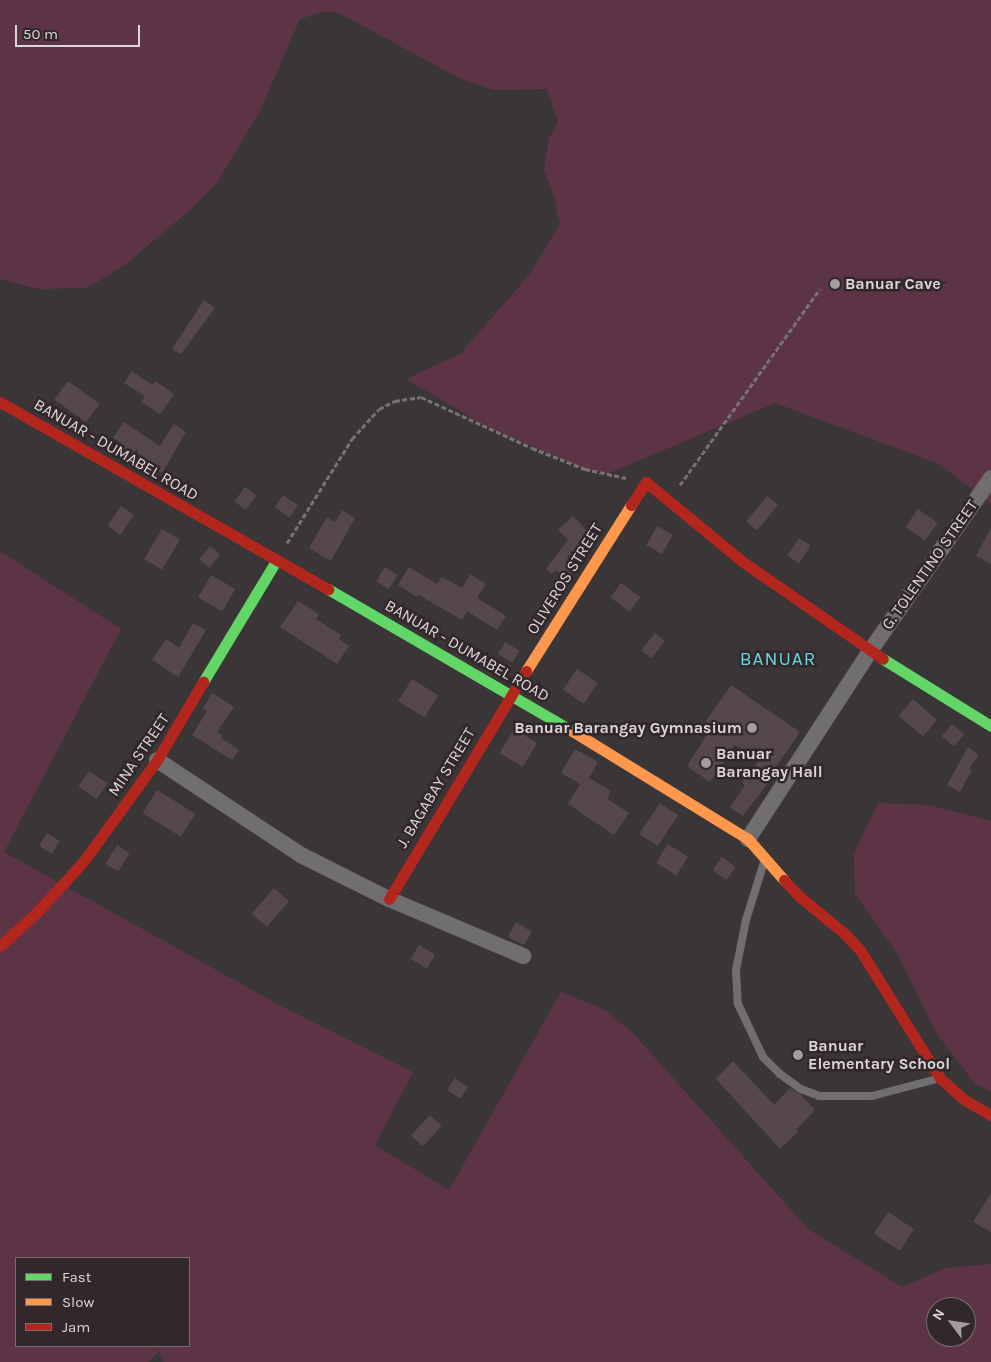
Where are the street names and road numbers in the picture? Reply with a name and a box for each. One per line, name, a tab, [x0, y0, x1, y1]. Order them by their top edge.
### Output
street label: BANUAR - DUMABEL ROAD	[30, 395, 202, 505]
street label: G. TOLENTINO STREET	[878, 497, 982, 633]
street label: OLIVEROS STREET	[523, 520, 607, 638]
street label: BANUAR - DUMABEL ROAD	[381, 596, 553, 706]
street label: MINA STREET	[104, 710, 174, 800]
street label: J. BAGABAY STREET	[393, 725, 479, 851]

